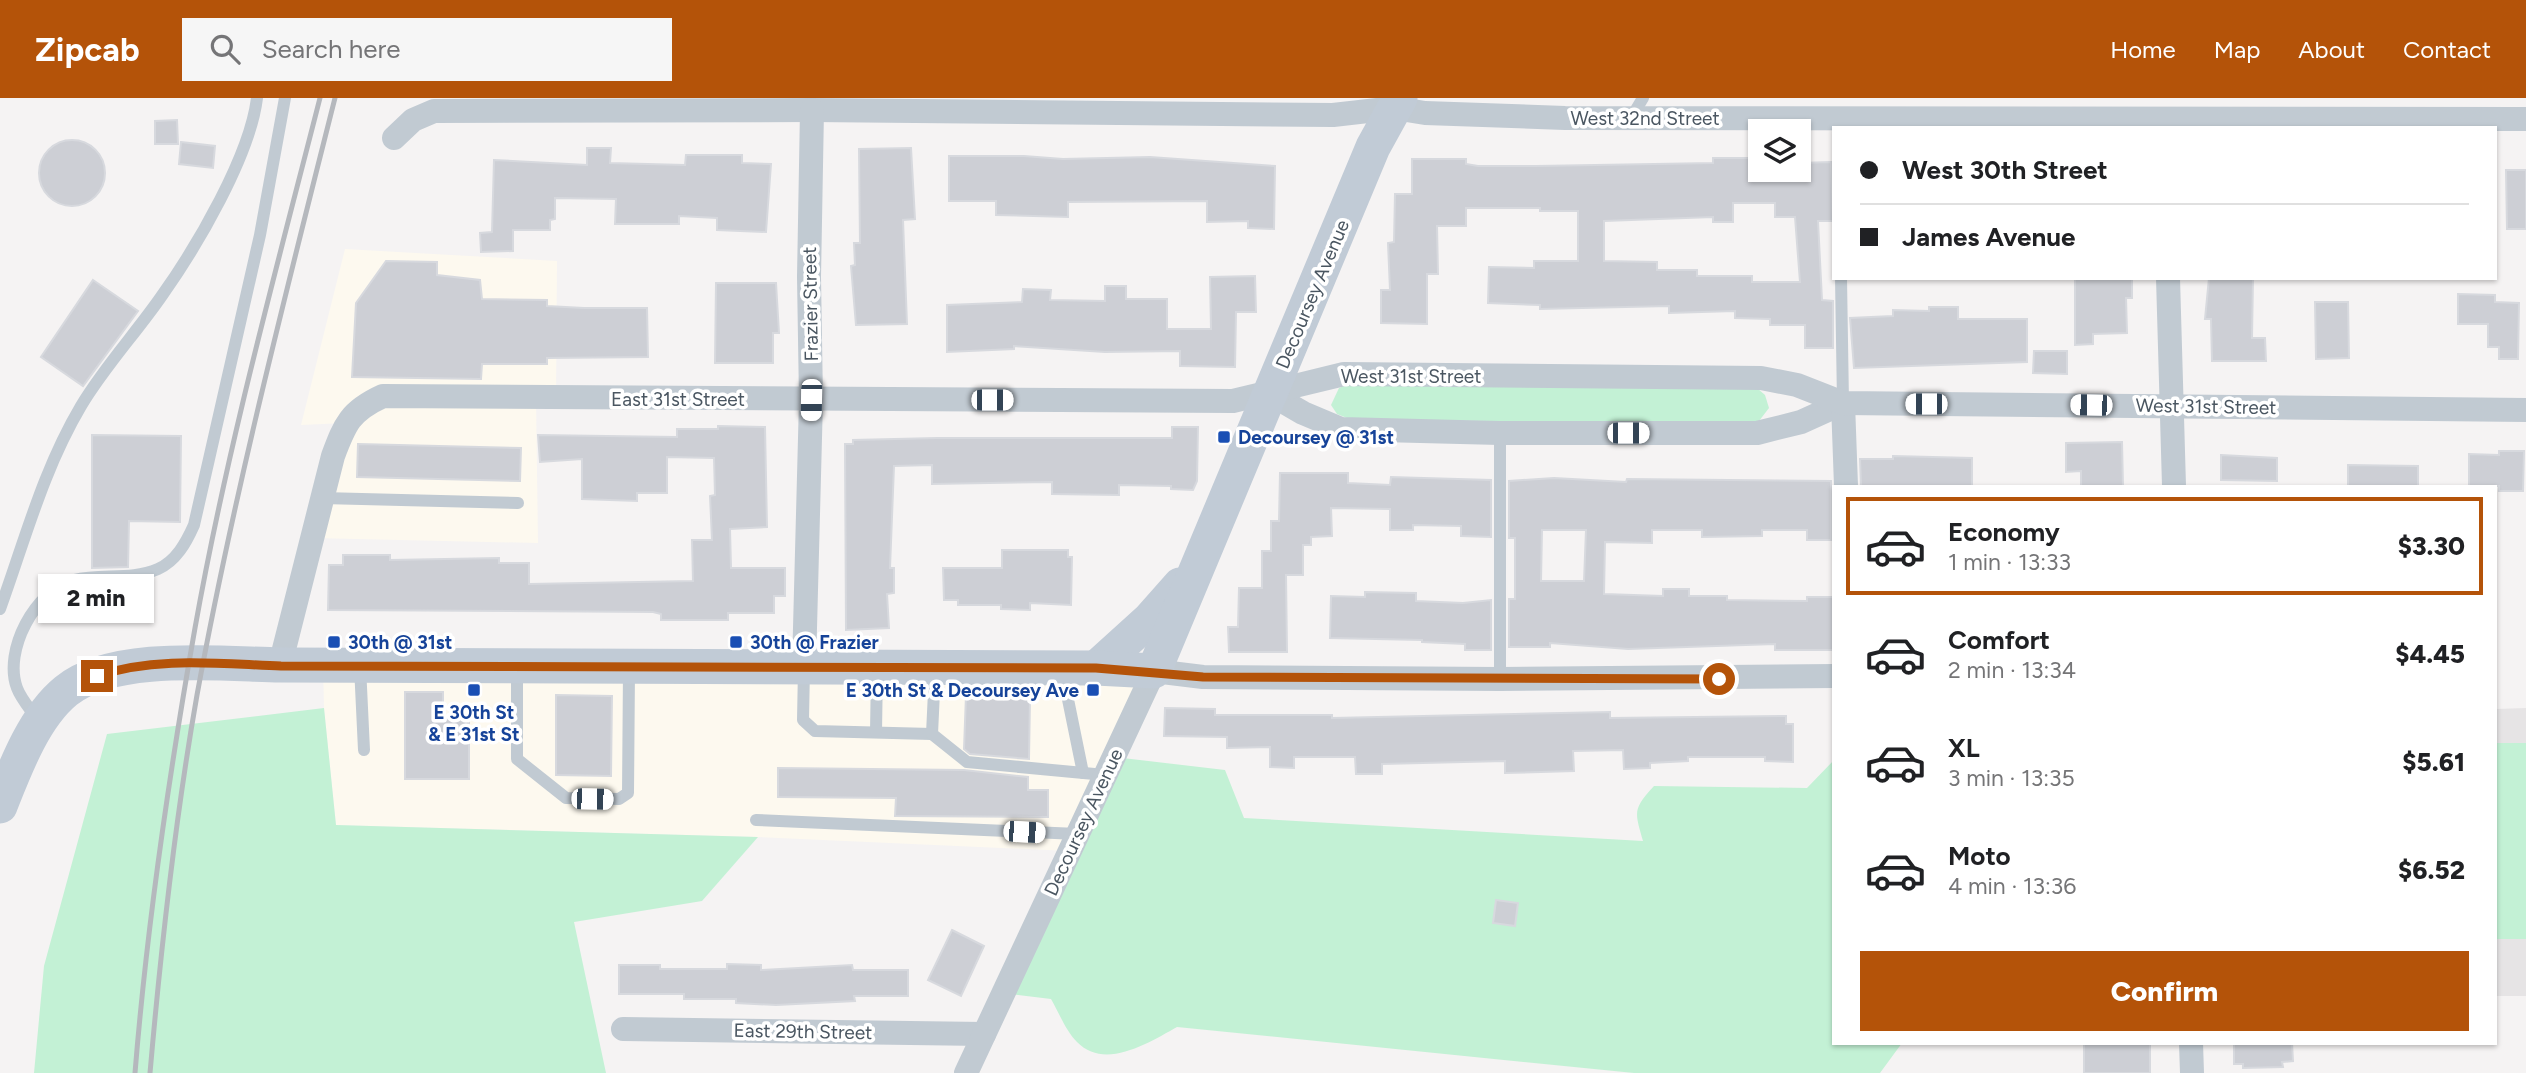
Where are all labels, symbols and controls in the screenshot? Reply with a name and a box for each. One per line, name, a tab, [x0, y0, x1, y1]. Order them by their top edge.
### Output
search box	[182, 18, 672, 81]
text: Zipcab	[35, 30, 140, 69]
icon: search	[206, 30, 244, 68]
text: Search here	[262, 33, 401, 65]
text: Home	[2110, 35, 2176, 64]
text: Map	[2214, 35, 2260, 64]
text: About	[2298, 35, 2365, 64]
text: Contact	[2403, 35, 2491, 64]
street label: West 32nd Street	[1570, 107, 1720, 130]
map controls	[1748, 119, 1811, 182]
button: layers	[1748, 119, 1811, 182]
text: West 30th Street	[1902, 154, 2108, 186]
street label: Decoursey Avenue	[1271, 216, 1354, 372]
text: James Avenue	[1902, 221, 2075, 253]
street label: Frazier Street	[798, 246, 823, 362]
street label: West 31st Street	[1341, 365, 1481, 388]
car	[801, 379, 822, 421]
street label: East 31st Street	[611, 388, 745, 411]
car	[972, 390, 1014, 411]
car	[1906, 394, 1948, 415]
car	[2070, 394, 2113, 416]
street label: West 31st Street	[2135, 394, 2277, 419]
car	[1608, 423, 1650, 444]
place label: Decoursey @ 31st	[1238, 426, 1394, 449]
marker: Decoursey @ 31st	[1216, 429, 1232, 445]
icon: car	[1864, 515, 1927, 578]
text: Economy	[1948, 516, 2060, 548]
text: $3.30	[2398, 530, 2465, 562]
text: 1 min · 13:33	[1948, 548, 2071, 576]
callout: 2 min	[39, 574, 155, 624]
text: 2 min	[67, 584, 125, 612]
icon: car	[1864, 623, 1927, 686]
text: Comfort	[1948, 624, 2050, 656]
place label: 30th @ 31st	[348, 631, 453, 654]
place label: 30th @ Frazier	[750, 631, 879, 654]
marker: 30th @ 31st	[326, 634, 342, 650]
marker: 30th @ Frazier	[728, 634, 744, 650]
text: $4.45	[2395, 638, 2465, 670]
text: 2 min · 13:34	[1948, 656, 2076, 684]
route end	[81, 660, 113, 692]
route start	[1703, 663, 1735, 695]
place label: E 30th St & Decoursey Ave	[846, 679, 1079, 702]
marker: E 30th St & E 31st St	[466, 682, 482, 698]
marker: E 30th St & Decoursey Ave	[1085, 682, 1101, 698]
place label: E 30th St & E 31st St	[428, 701, 520, 746]
icon: car	[1864, 731, 1927, 794]
text: XL	[1948, 732, 1980, 764]
street label: Decoursey Avenue	[1039, 745, 1128, 899]
text: $5.61	[2402, 746, 2465, 778]
text: 3 min · 13:35	[1948, 764, 2075, 792]
car	[571, 788, 614, 810]
car	[1003, 820, 1046, 844]
icon: car	[1864, 839, 1927, 902]
text: Moto	[1948, 840, 2011, 872]
text: $6.52	[2398, 854, 2465, 886]
text: 4 min · 13:36	[1948, 872, 2076, 900]
button: Confirm	[1860, 951, 2469, 1031]
street label: East 29th Street	[733, 1019, 873, 1044]

